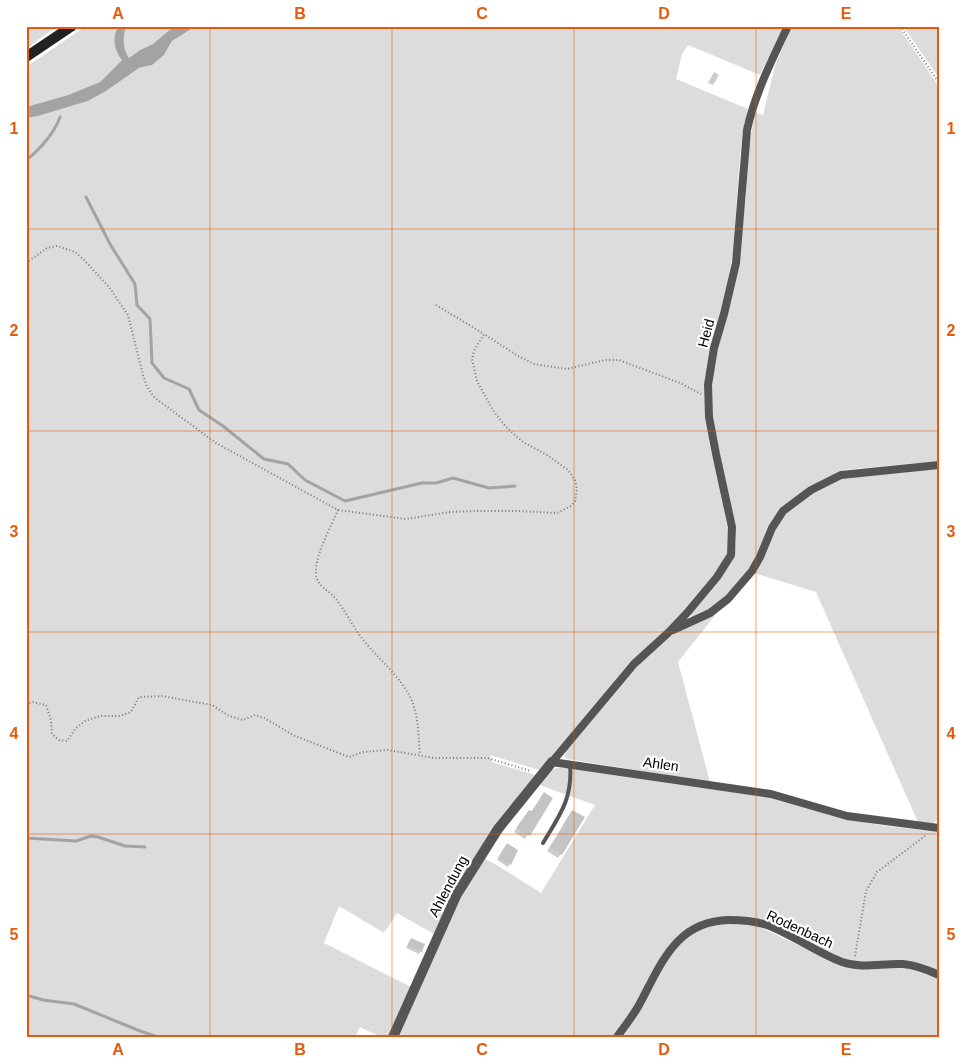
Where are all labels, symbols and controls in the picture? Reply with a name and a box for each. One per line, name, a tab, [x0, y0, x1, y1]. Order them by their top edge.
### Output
text: A	[112, 5, 124, 22]
text: B	[294, 5, 306, 22]
text: C	[476, 5, 488, 22]
text: D	[658, 5, 670, 22]
text: E	[841, 5, 852, 22]
text: 1	[10, 120, 19, 137]
text: 1	[947, 120, 956, 137]
street label: Heid	[695, 317, 717, 349]
text: 2	[10, 322, 19, 339]
text: 2	[947, 322, 956, 339]
text: 3	[10, 523, 19, 540]
text: 3	[947, 523, 956, 540]
text: 4	[10, 725, 19, 742]
text: 4	[947, 725, 956, 742]
street label: Ahlen	[642, 754, 680, 774]
street label: Ahlendung	[425, 853, 471, 919]
street label: Rodenbach	[764, 907, 836, 951]
text: 5	[10, 926, 19, 943]
text: 5	[947, 926, 956, 943]
text: A	[112, 1041, 124, 1058]
text: B	[294, 1041, 306, 1058]
text: C	[476, 1041, 488, 1058]
text: D	[658, 1041, 670, 1058]
text: E	[841, 1041, 852, 1058]

